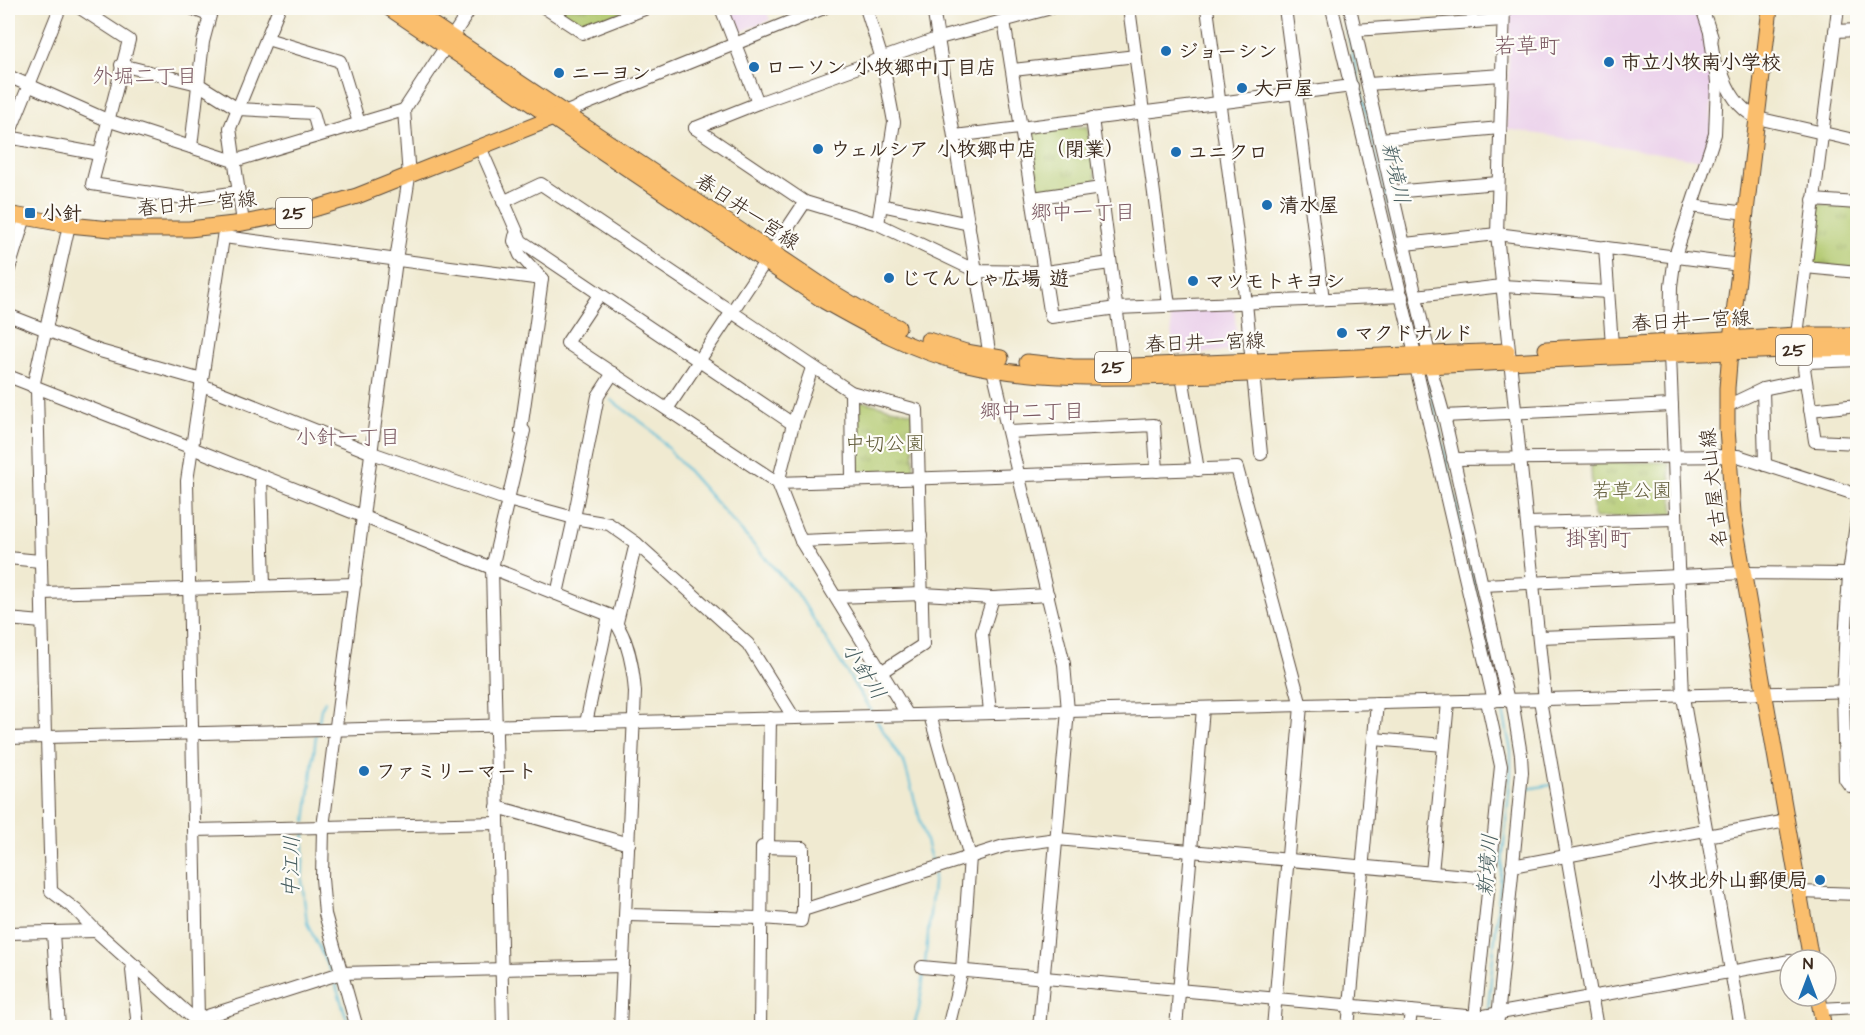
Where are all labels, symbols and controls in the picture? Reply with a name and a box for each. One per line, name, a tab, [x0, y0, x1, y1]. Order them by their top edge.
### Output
district label: 若草町	[1494, 31, 1560, 62]
place label: ジョーシン	[1178, 38, 1278, 66]
marker: ジョーシン	[1159, 44, 1173, 58]
place label: 市立小牧南小学校	[1621, 49, 1781, 77]
place label: ローソン 小牧郷中1丁目店	[766, 54, 997, 82]
marker: 市立小牧南小学校	[1602, 55, 1616, 69]
place label: ニーヨン	[571, 60, 651, 88]
marker: ローソン 小牧郷中1丁目店	[747, 60, 761, 74]
district label: 外堀二丁目	[93, 62, 198, 91]
marker: ニーヨン	[552, 66, 566, 80]
place label: 大戸屋	[1254, 75, 1314, 103]
marker: 大戸屋	[1235, 81, 1249, 95]
place label: ウェルシア 小牧郷中店 （閉業）	[830, 136, 1125, 164]
place label: ユニクロ	[1188, 139, 1268, 167]
water label: 新境川	[1374, 139, 1417, 207]
marker: ウェルシア 小牧郷中店 （閉業）	[811, 142, 825, 156]
marker: ユニクロ	[1169, 145, 1183, 159]
street label: 春日井一宮線	[690, 167, 805, 257]
street label: 春日井一宮線	[136, 185, 258, 223]
place label: 清水屋	[1279, 192, 1339, 220]
road number: 25	[276, 198, 312, 228]
district label: 郷中一丁目	[1031, 198, 1136, 227]
marker: 清水屋	[1260, 198, 1274, 212]
place label: 小針	[42, 200, 82, 228]
marker: 小針	[23, 206, 37, 220]
place label: じてんしゃ広場 遊	[901, 265, 1069, 293]
place label: マツモトキヨシ	[1205, 268, 1345, 296]
marker: じてんしゃ広場 遊	[882, 271, 896, 285]
marker: マツモトキヨシ	[1186, 274, 1200, 288]
street label: 春日井一宮線	[1630, 304, 1752, 338]
place label: マクドナルド	[1354, 320, 1473, 348]
marker: マクドナルド	[1335, 326, 1349, 340]
street label: 春日井一宮線	[1145, 327, 1265, 359]
road number: 25	[1776, 335, 1812, 365]
road number: 25	[1095, 352, 1131, 382]
district label: 郷中二丁目	[980, 397, 1085, 426]
district label: 小針一丁目	[296, 423, 401, 452]
street label: 名古屋犬山線	[1694, 427, 1734, 549]
park label: 中切公園	[845, 430, 925, 458]
park label: 若草公園	[1592, 477, 1672, 505]
district label: 掛割町	[1565, 524, 1631, 555]
water label: 小針川	[835, 637, 893, 706]
place label: ファミリーマート	[376, 758, 537, 786]
marker: ファミリーマート	[357, 764, 371, 778]
water label: 新境川	[1470, 832, 1505, 898]
water label: 中江川	[276, 835, 307, 899]
place label: 小牧北外山郵便局	[1648, 867, 1808, 895]
marker: 小牧北外山郵便局	[1813, 873, 1827, 887]
north arrow	[1778, 948, 1838, 1008]
text: N	[1803, 953, 1813, 975]

